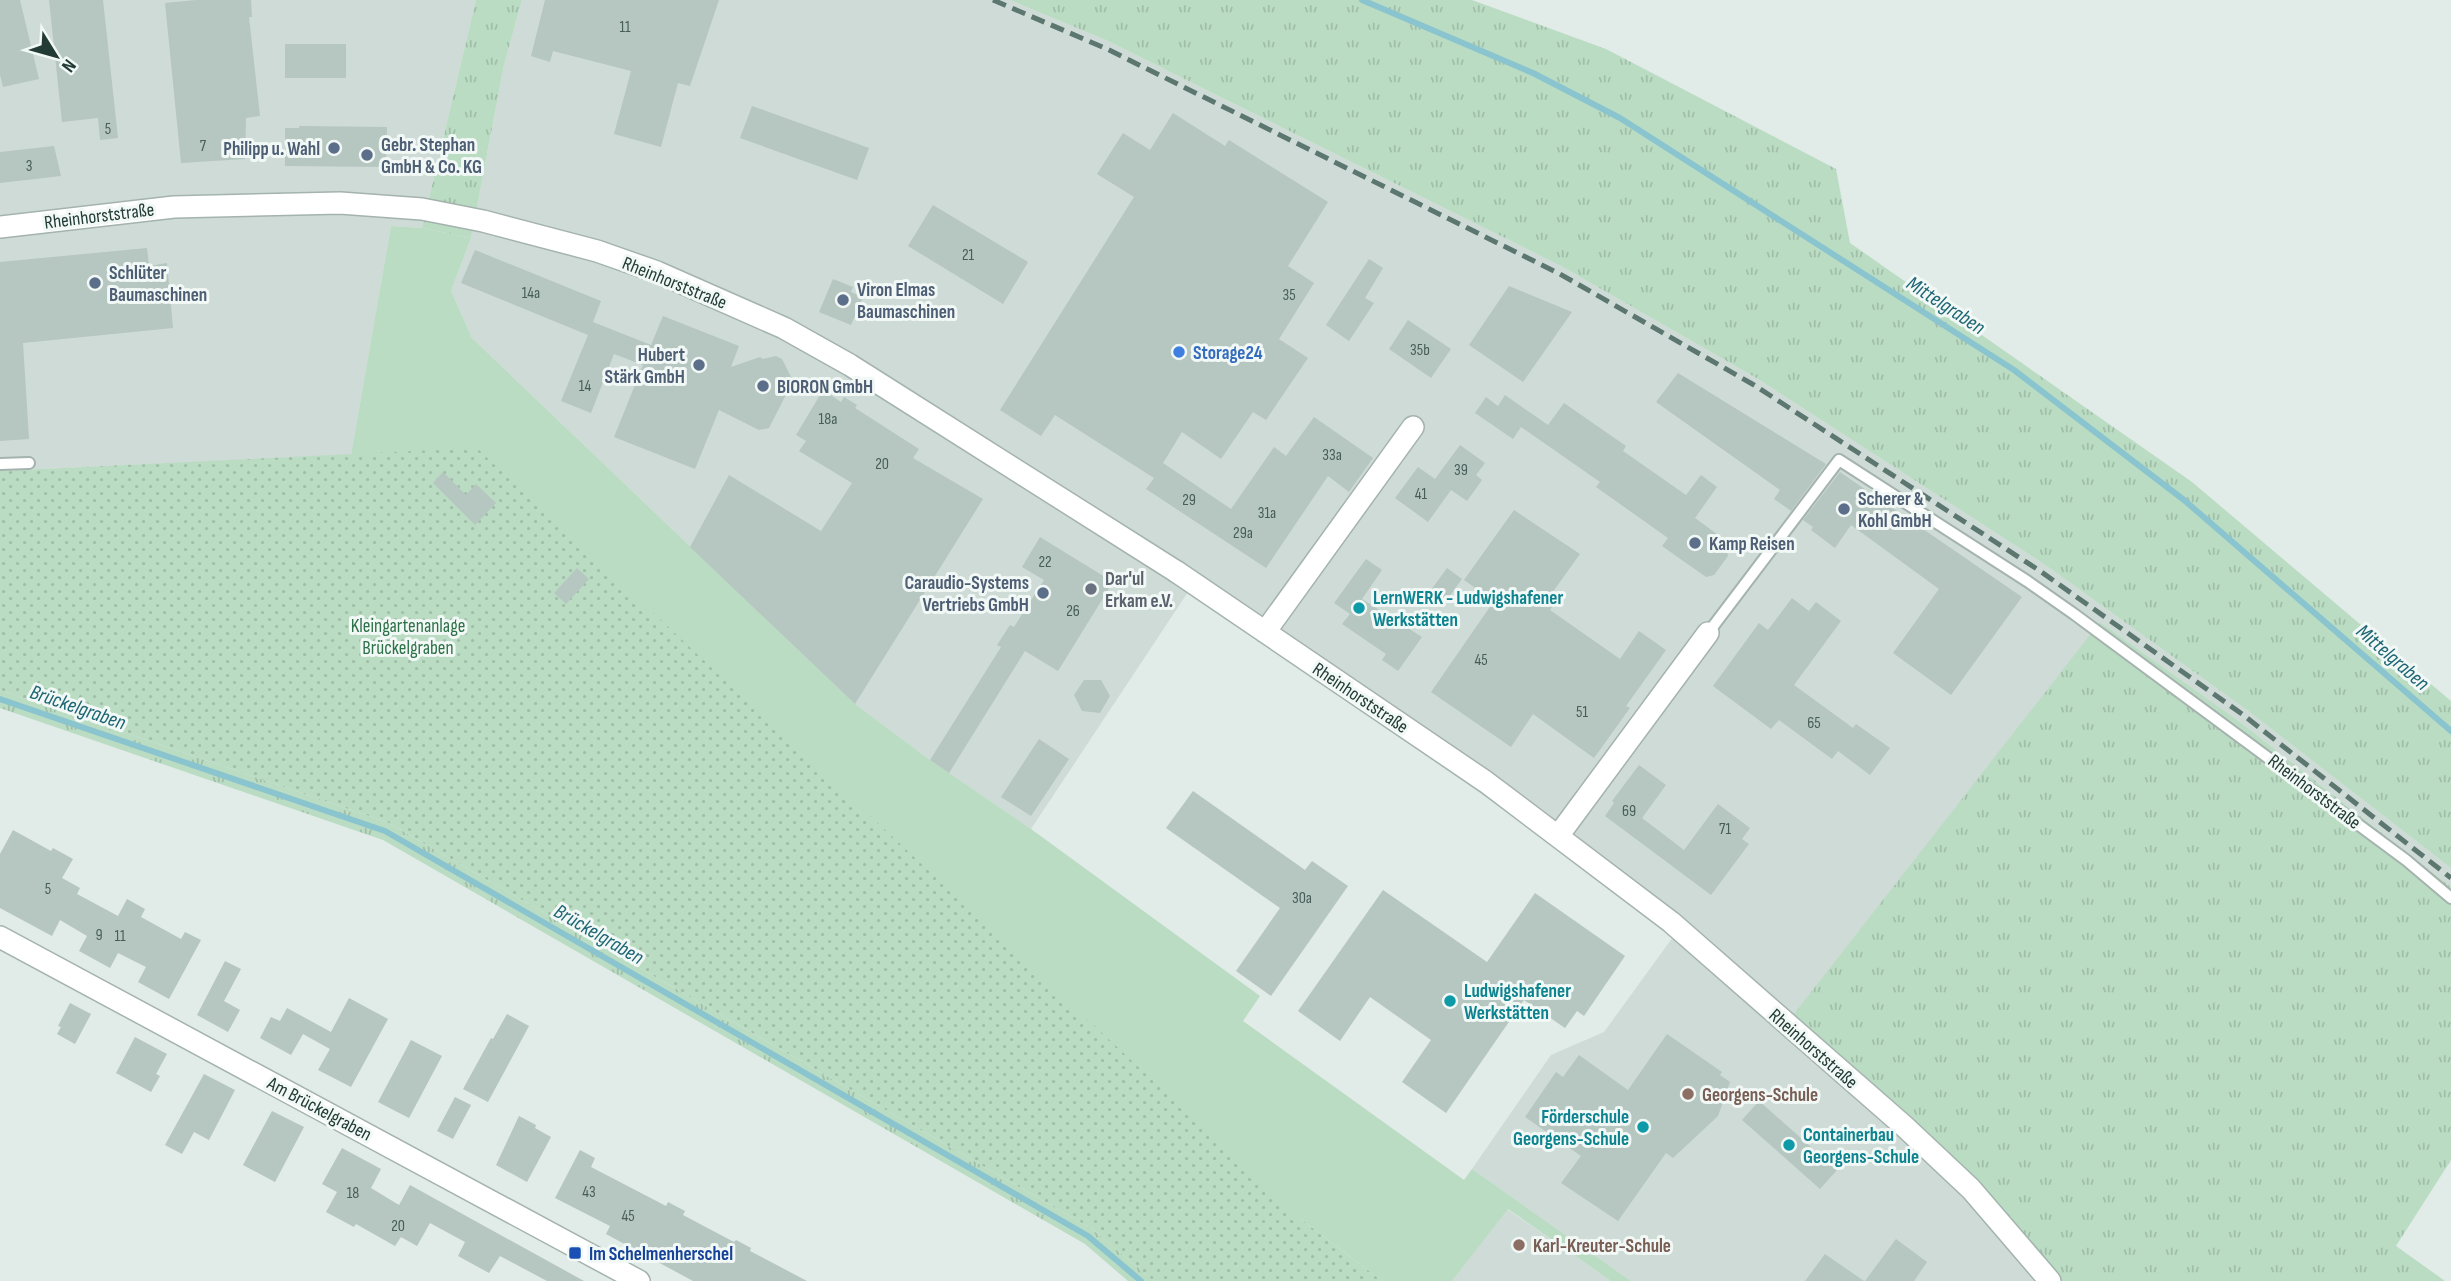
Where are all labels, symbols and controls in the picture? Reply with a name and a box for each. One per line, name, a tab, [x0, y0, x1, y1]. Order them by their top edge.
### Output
house number: 11	[619, 18, 631, 37]
north arrow	[21, 21, 91, 91]
text: N	[56, 54, 81, 76]
house number: 5	[105, 120, 111, 139]
place label: Gebr. Stephan GmbH & Co. KG	[381, 134, 482, 179]
house number: 7	[200, 137, 207, 156]
place label: Philipp u. Wahl	[223, 138, 320, 161]
marker: Philipp u. Wahl	[326, 140, 342, 156]
marker: Gebr. Stephan GmbH & Co. KG	[359, 147, 375, 163]
house number: 3	[26, 157, 32, 176]
street label: Rheinhorststraße	[43, 198, 155, 235]
house number: 21	[962, 246, 975, 265]
street label: Rheinhorststraße	[619, 252, 730, 315]
place label: Schlüter Baumaschinen	[109, 262, 207, 307]
water label: Mittelgraben	[1902, 271, 1990, 340]
marker: Schlüter Baumaschinen	[87, 275, 103, 291]
place label: Viron Elmas Baumaschinen	[857, 279, 955, 324]
house number: 14a	[522, 284, 540, 303]
house number: 35	[1282, 286, 1296, 305]
marker: Viron Elmas Baumaschinen	[835, 292, 851, 308]
house number: 35b	[1410, 341, 1430, 360]
place label: Storage24	[1193, 342, 1263, 365]
place label: Hubert Stärk GmbH	[605, 344, 685, 389]
marker: Storage24	[1171, 344, 1187, 360]
marker: Hubert Stärk GmbH	[691, 357, 707, 373]
place label: BIORON GmbH	[777, 376, 873, 399]
house number: 14	[579, 377, 591, 396]
marker: BIORON GmbH	[755, 378, 771, 394]
house number: 18a	[819, 410, 837, 429]
house number: 33a	[1322, 446, 1342, 465]
house number: 20	[875, 455, 889, 474]
house number: 39	[1454, 461, 1468, 480]
house number: 41	[1415, 485, 1428, 504]
place label: Scherer & Kohl GmbH	[1858, 488, 1932, 533]
house number: 29	[1182, 491, 1196, 510]
marker: Scherer & Kohl GmbH	[1836, 501, 1852, 517]
house number: 31a	[1258, 504, 1276, 523]
house number: 29a	[1233, 524, 1253, 543]
place label: Kamp Reisen	[1709, 533, 1795, 556]
marker: Kamp Reisen	[1687, 535, 1703, 551]
house number: 22	[1038, 553, 1052, 572]
place label: Dar'ul Erkam e.V.	[1105, 568, 1173, 613]
place label: Caraudio-Systems Vertriebs GmbH	[905, 572, 1029, 617]
marker: Dar'ul Erkam e.V.	[1083, 581, 1099, 597]
marker: Caraudio-Systems Vertriebs GmbH	[1035, 585, 1051, 601]
place label: LernWERK - Ludwigshafener Werkstätten	[1373, 587, 1563, 632]
marker: LernWERK - Ludwigshafener Werkstätten	[1351, 600, 1367, 616]
house number: 26	[1066, 602, 1080, 621]
park label: Kleingartenanlage Brückelgraben	[351, 615, 465, 660]
water label: Mittelgraben	[2351, 619, 2434, 696]
house number: 45	[1474, 651, 1488, 670]
street label: Rheinhorststraße	[1308, 658, 1412, 739]
water label: Brückelgraben	[27, 679, 129, 736]
house number: 51	[1576, 703, 1588, 722]
house number: 65	[1807, 714, 1821, 733]
street label: Rheinhorststraße	[2263, 750, 2365, 835]
house number: 69	[1622, 802, 1636, 821]
house number: 71	[1719, 820, 1731, 839]
house number: 5	[45, 880, 51, 899]
house number: 30a	[1292, 889, 1312, 908]
water label: Brückelgraben	[549, 899, 648, 970]
house number: 9	[95, 926, 103, 945]
house number: 11	[114, 927, 126, 946]
place label: Ludwigshafener Werkstätten	[1464, 980, 1571, 1025]
marker: Ludwigshafener Werkstätten	[1442, 993, 1458, 1009]
street label: Rheinhorststraße	[1764, 1004, 1862, 1094]
street label: Am Brückelgraben	[262, 1072, 375, 1146]
place label: Georgens-Schule	[1702, 1084, 1818, 1107]
marker: Georgens-Schule	[1680, 1086, 1696, 1102]
place label: Förderschule Georgens-Schule	[1513, 1106, 1629, 1151]
marker: Förderschule Georgens-Schule	[1635, 1119, 1651, 1135]
place label: Containerbau Georgens-Schule	[1803, 1124, 1919, 1169]
marker: Containerbau Georgens-Schule	[1781, 1137, 1797, 1153]
house number: 43	[582, 1183, 596, 1202]
house number: 18	[347, 1184, 359, 1203]
house number: 45	[621, 1207, 635, 1226]
house number: 20	[391, 1217, 405, 1236]
place label: Karl-Kreuter-Schule	[1533, 1235, 1671, 1258]
marker: Karl-Kreuter-Schule	[1511, 1237, 1527, 1253]
place label: Im Schelmenherschel	[589, 1243, 733, 1266]
marker: Im Schelmenherschel	[567, 1245, 583, 1261]

